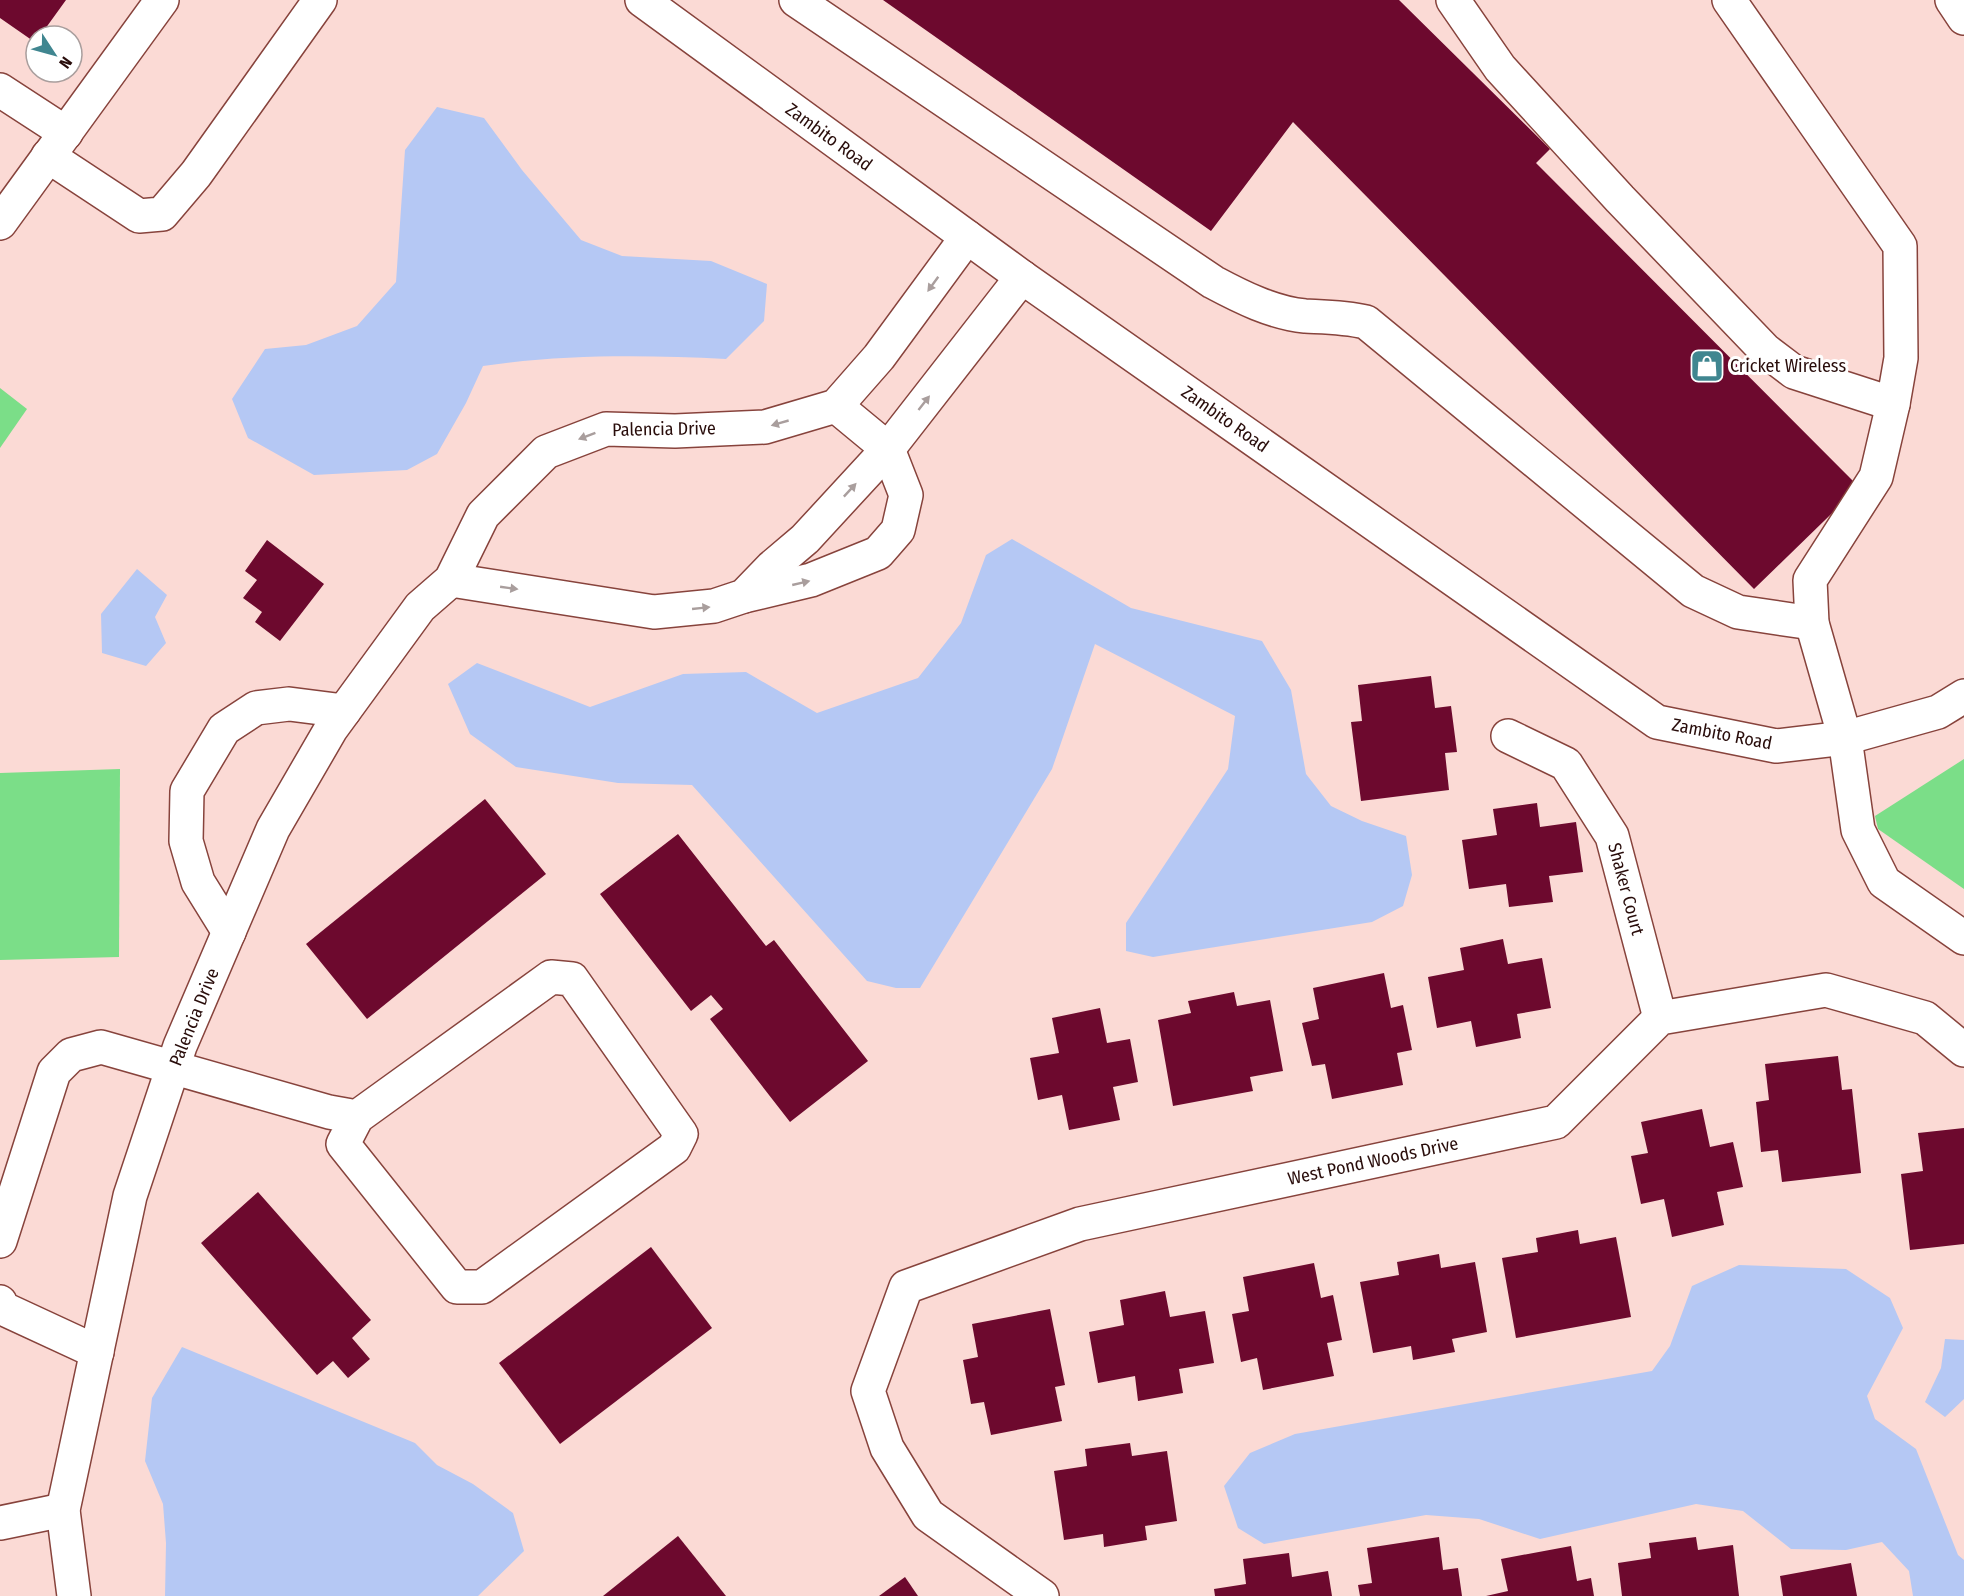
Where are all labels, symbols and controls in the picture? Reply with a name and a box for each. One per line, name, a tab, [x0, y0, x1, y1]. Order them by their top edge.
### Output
north arrow	[24, 24, 84, 84]
text: N	[55, 53, 76, 72]
street label: Zambito Road	[781, 98, 877, 176]
one-way arrow	[927, 277, 939, 292]
shop icon: Cricket Wireless	[1689, 348, 1725, 384]
place label: Cricket Wireless	[1730, 355, 1846, 377]
street label: Zambito Road	[1177, 381, 1273, 457]
one-way arrow	[917, 395, 930, 411]
street label: Palencia Drive	[612, 417, 716, 441]
one-way arrow	[771, 419, 789, 428]
one-way arrow	[578, 432, 596, 441]
one-way arrow	[843, 483, 856, 498]
one-way arrow	[791, 578, 810, 587]
one-way arrow	[499, 584, 518, 593]
one-way arrow	[692, 603, 711, 613]
street label: Zambito Road	[1670, 714, 1774, 754]
street label: Shaker Court	[1603, 840, 1649, 938]
street label: Palencia Drive	[164, 965, 224, 1069]
street label: West Pond Woods Drive	[1286, 1132, 1460, 1190]

